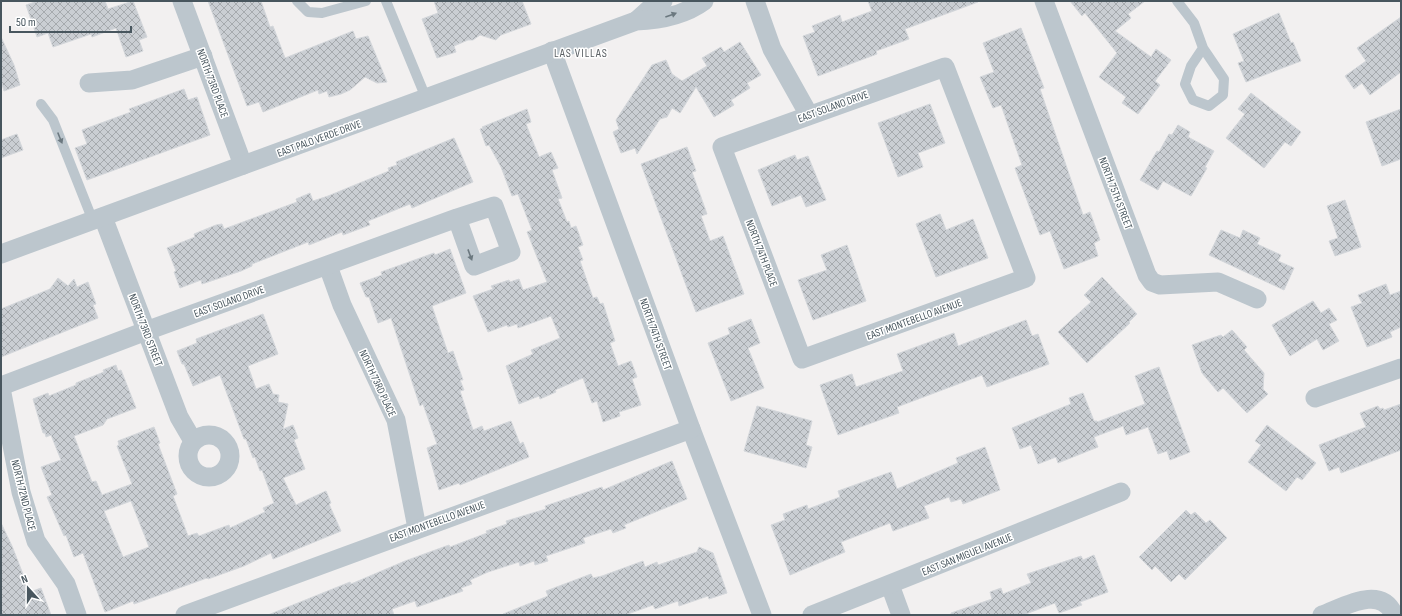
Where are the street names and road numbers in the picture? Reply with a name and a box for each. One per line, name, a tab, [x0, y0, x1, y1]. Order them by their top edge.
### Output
street label: NORTH 73RD PLACE	[194, 47, 231, 119]
street label: EAST SOLANO DRIVE	[796, 88, 870, 125]
street label: EAST PALO VERDE DRIVE	[275, 117, 363, 160]
street label: NORTH 75TH STREET	[1096, 155, 1135, 232]
street label: NORTH 74TH PLACE	[743, 218, 780, 289]
street label: EAST SOLANO DRIVE	[192, 283, 266, 320]
street label: NORTH 73RD STREET	[126, 292, 166, 369]
street label: EAST MONTEBELLO AVENUE	[865, 296, 964, 343]
street label: NORTH 74TH STREET	[637, 297, 675, 372]
street label: NORTH 73RD PLACE	[356, 348, 399, 419]
street label: NORTH 72ND PLACE	[8, 458, 39, 532]
street label: EAST MONTEBELLO AVENUE	[388, 498, 487, 545]
street label: EAST SAN MIGUEL AVENUE	[920, 530, 1014, 579]

